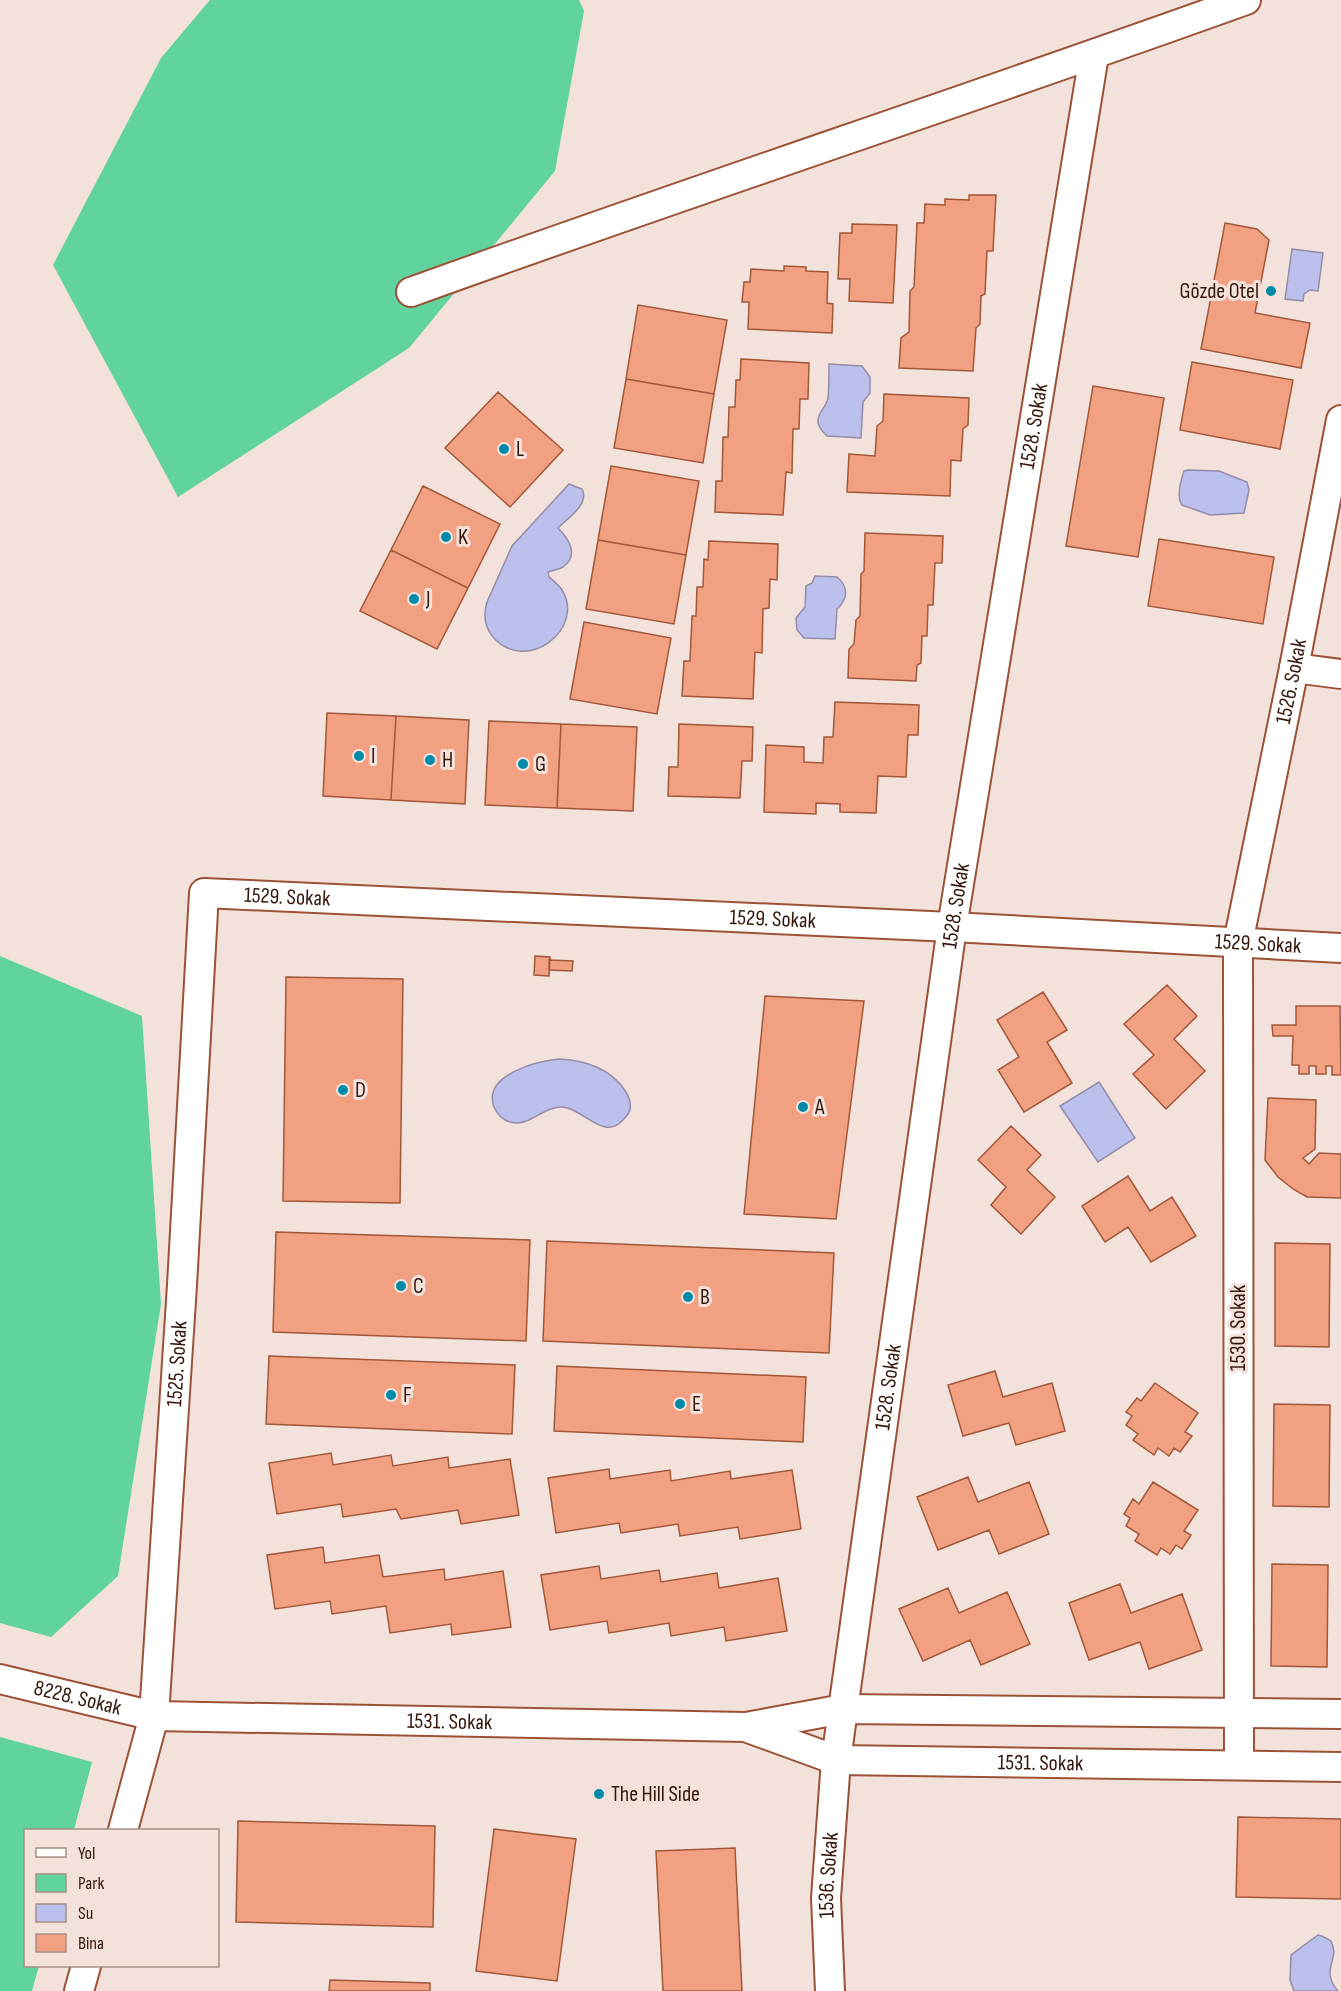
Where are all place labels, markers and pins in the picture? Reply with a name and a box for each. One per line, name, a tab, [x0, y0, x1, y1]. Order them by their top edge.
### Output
place label: Gözde Otel	[1180, 278, 1259, 305]
marker: Gözde Otel	[1264, 284, 1278, 298]
place label: L	[516, 436, 524, 463]
marker: L	[497, 442, 511, 456]
place label: K	[458, 524, 468, 551]
marker: K	[439, 530, 453, 544]
place label: J	[425, 586, 431, 613]
marker: J	[407, 592, 421, 606]
place label: I	[371, 743, 375, 770]
place label: H	[442, 747, 453, 774]
marker: I	[352, 749, 366, 763]
place label: G	[535, 751, 546, 778]
marker: H	[423, 753, 437, 767]
marker: G	[516, 757, 530, 771]
place label: D	[355, 1077, 366, 1104]
marker: D	[336, 1083, 350, 1097]
place label: A	[814, 1094, 825, 1121]
marker: A	[796, 1100, 810, 1114]
place label: C	[413, 1273, 424, 1300]
marker: C	[394, 1279, 408, 1293]
place label: B	[700, 1284, 710, 1311]
marker: B	[681, 1290, 695, 1304]
place label: F	[403, 1382, 412, 1409]
marker: F	[384, 1388, 398, 1402]
place label: E	[692, 1391, 701, 1418]
marker: E	[673, 1397, 687, 1411]
place label: The Hill Side	[611, 1781, 700, 1808]
marker: The Hill Side	[592, 1787, 606, 1801]

